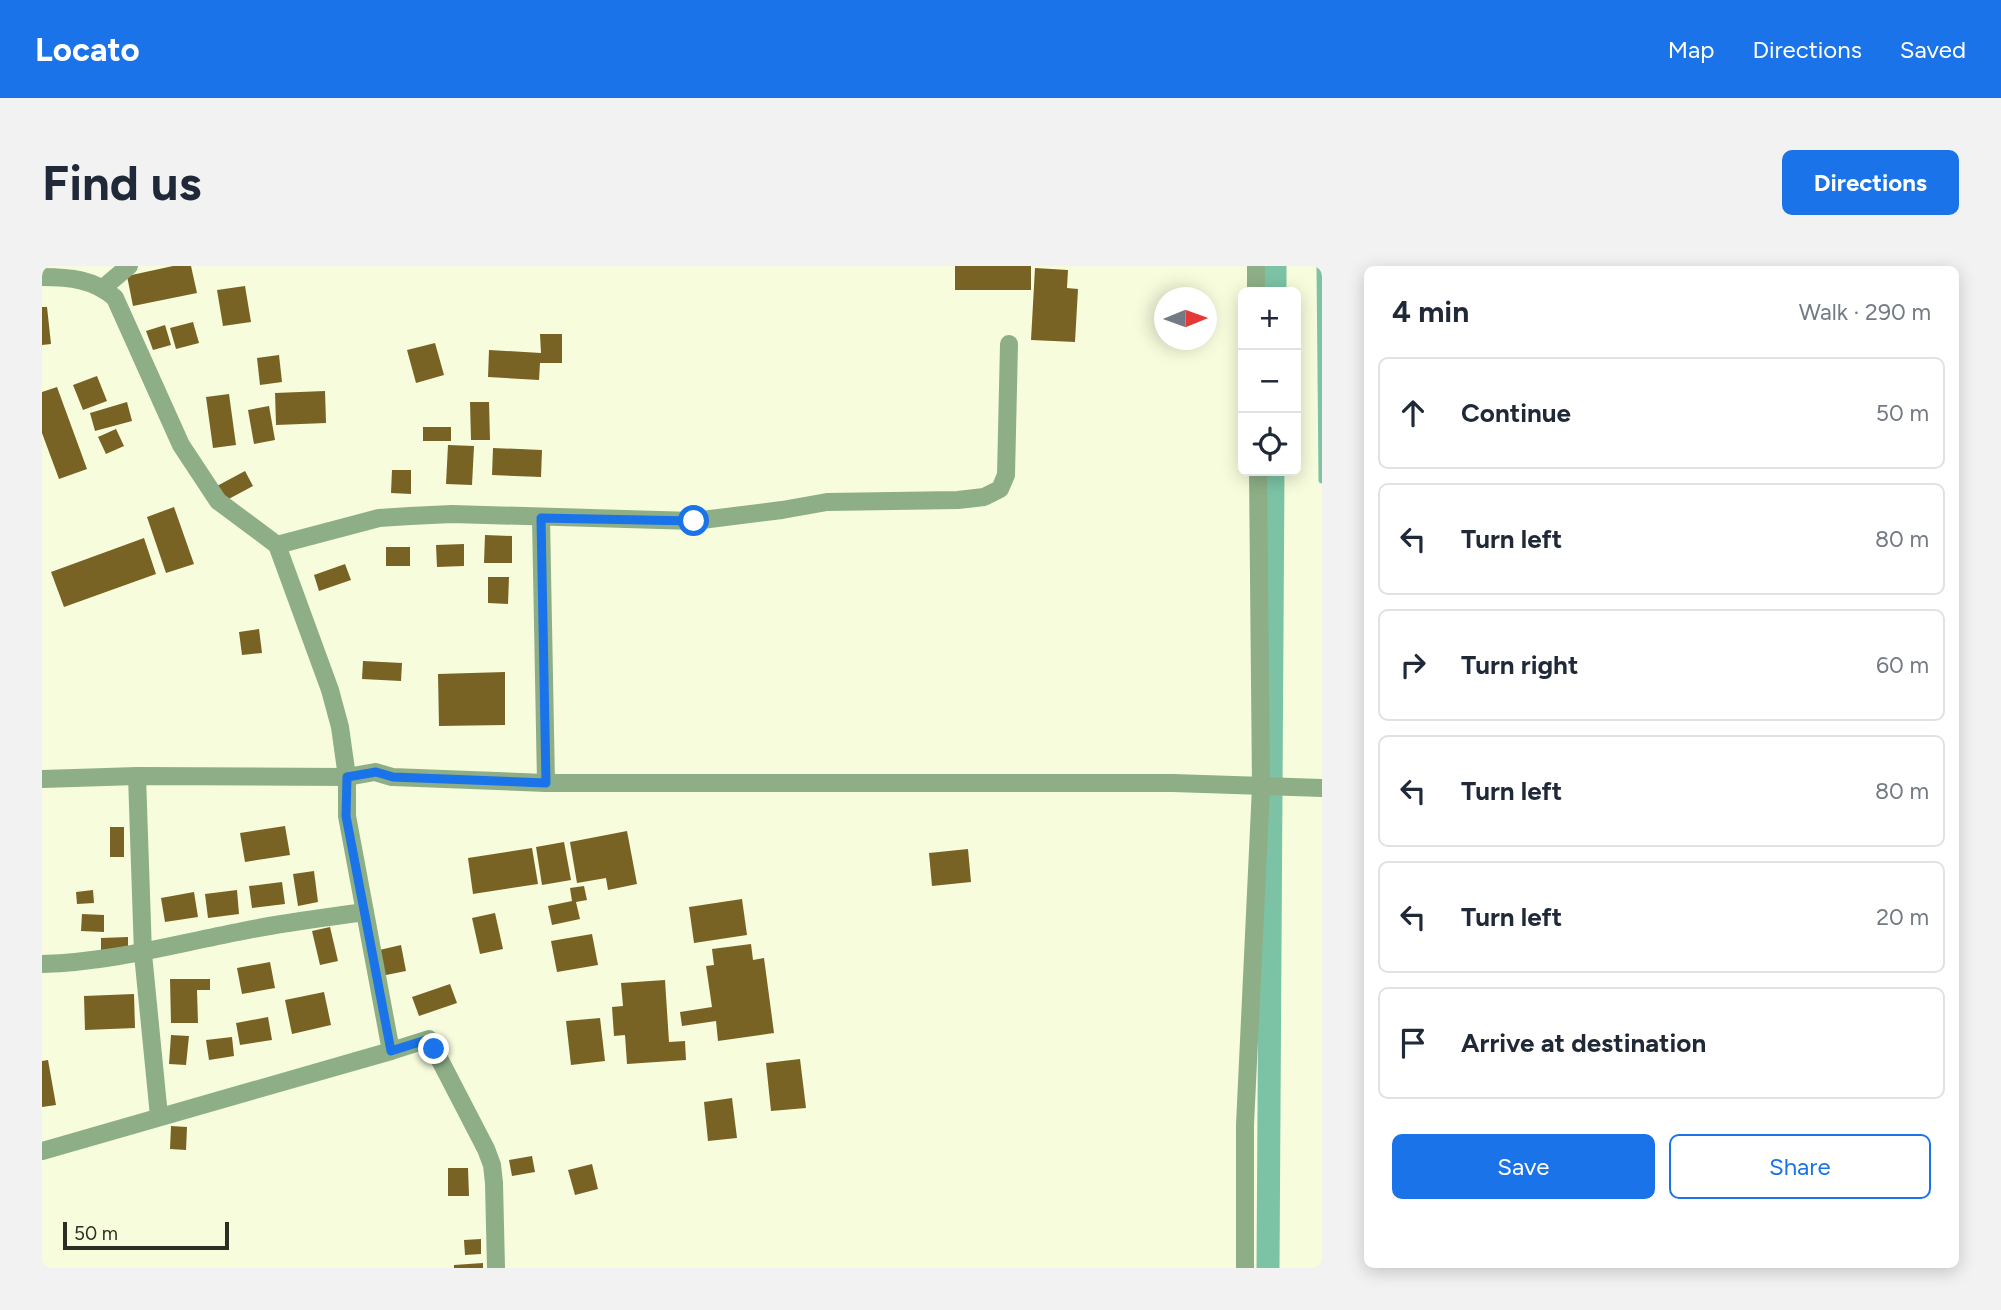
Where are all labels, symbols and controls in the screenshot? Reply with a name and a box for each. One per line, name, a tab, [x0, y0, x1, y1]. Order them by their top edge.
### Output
text: Locato	[35, 30, 140, 69]
text: Map	[1668, 35, 1714, 64]
text: Directions	[1752, 35, 1862, 64]
text: Saved	[1900, 35, 1966, 64]
button: Directions	[1782, 150, 1959, 215]
text: Find us	[42, 153, 201, 212]
north arrow	[1154, 287, 1217, 350]
map controls	[1238, 287, 1301, 476]
button: +	[1238, 287, 1301, 350]
text: 4 min	[1392, 293, 1469, 330]
text: Walk · 290 m	[1799, 298, 1931, 326]
button: −	[1238, 350, 1301, 413]
icon: ahead	[1394, 394, 1432, 432]
text: Continue	[1461, 397, 1571, 429]
text: 50 m	[1876, 399, 1929, 427]
button: locate	[1238, 413, 1301, 476]
route start	[678, 505, 709, 536]
icon: left	[1394, 520, 1432, 558]
text: Turn left	[1461, 523, 1562, 555]
text: 80 m	[1875, 525, 1929, 553]
icon: right	[1394, 646, 1432, 684]
text: Turn right	[1461, 649, 1578, 681]
text: 60 m	[1876, 651, 1929, 679]
icon: left	[1394, 772, 1432, 810]
text: Turn left	[1461, 775, 1562, 807]
text: 80 m	[1875, 777, 1929, 805]
icon: left	[1394, 898, 1432, 936]
text: Turn left	[1461, 901, 1562, 933]
text: 20 m	[1876, 903, 1929, 931]
icon: arrive	[1394, 1024, 1432, 1062]
text: Arrive at destination	[1461, 1027, 1706, 1059]
route end	[418, 1033, 449, 1064]
button: Save	[1392, 1134, 1655, 1199]
button: Share	[1669, 1134, 1931, 1199]
scale bar	[63, 1219, 229, 1251]
text: 50 m	[74, 1222, 118, 1245]

